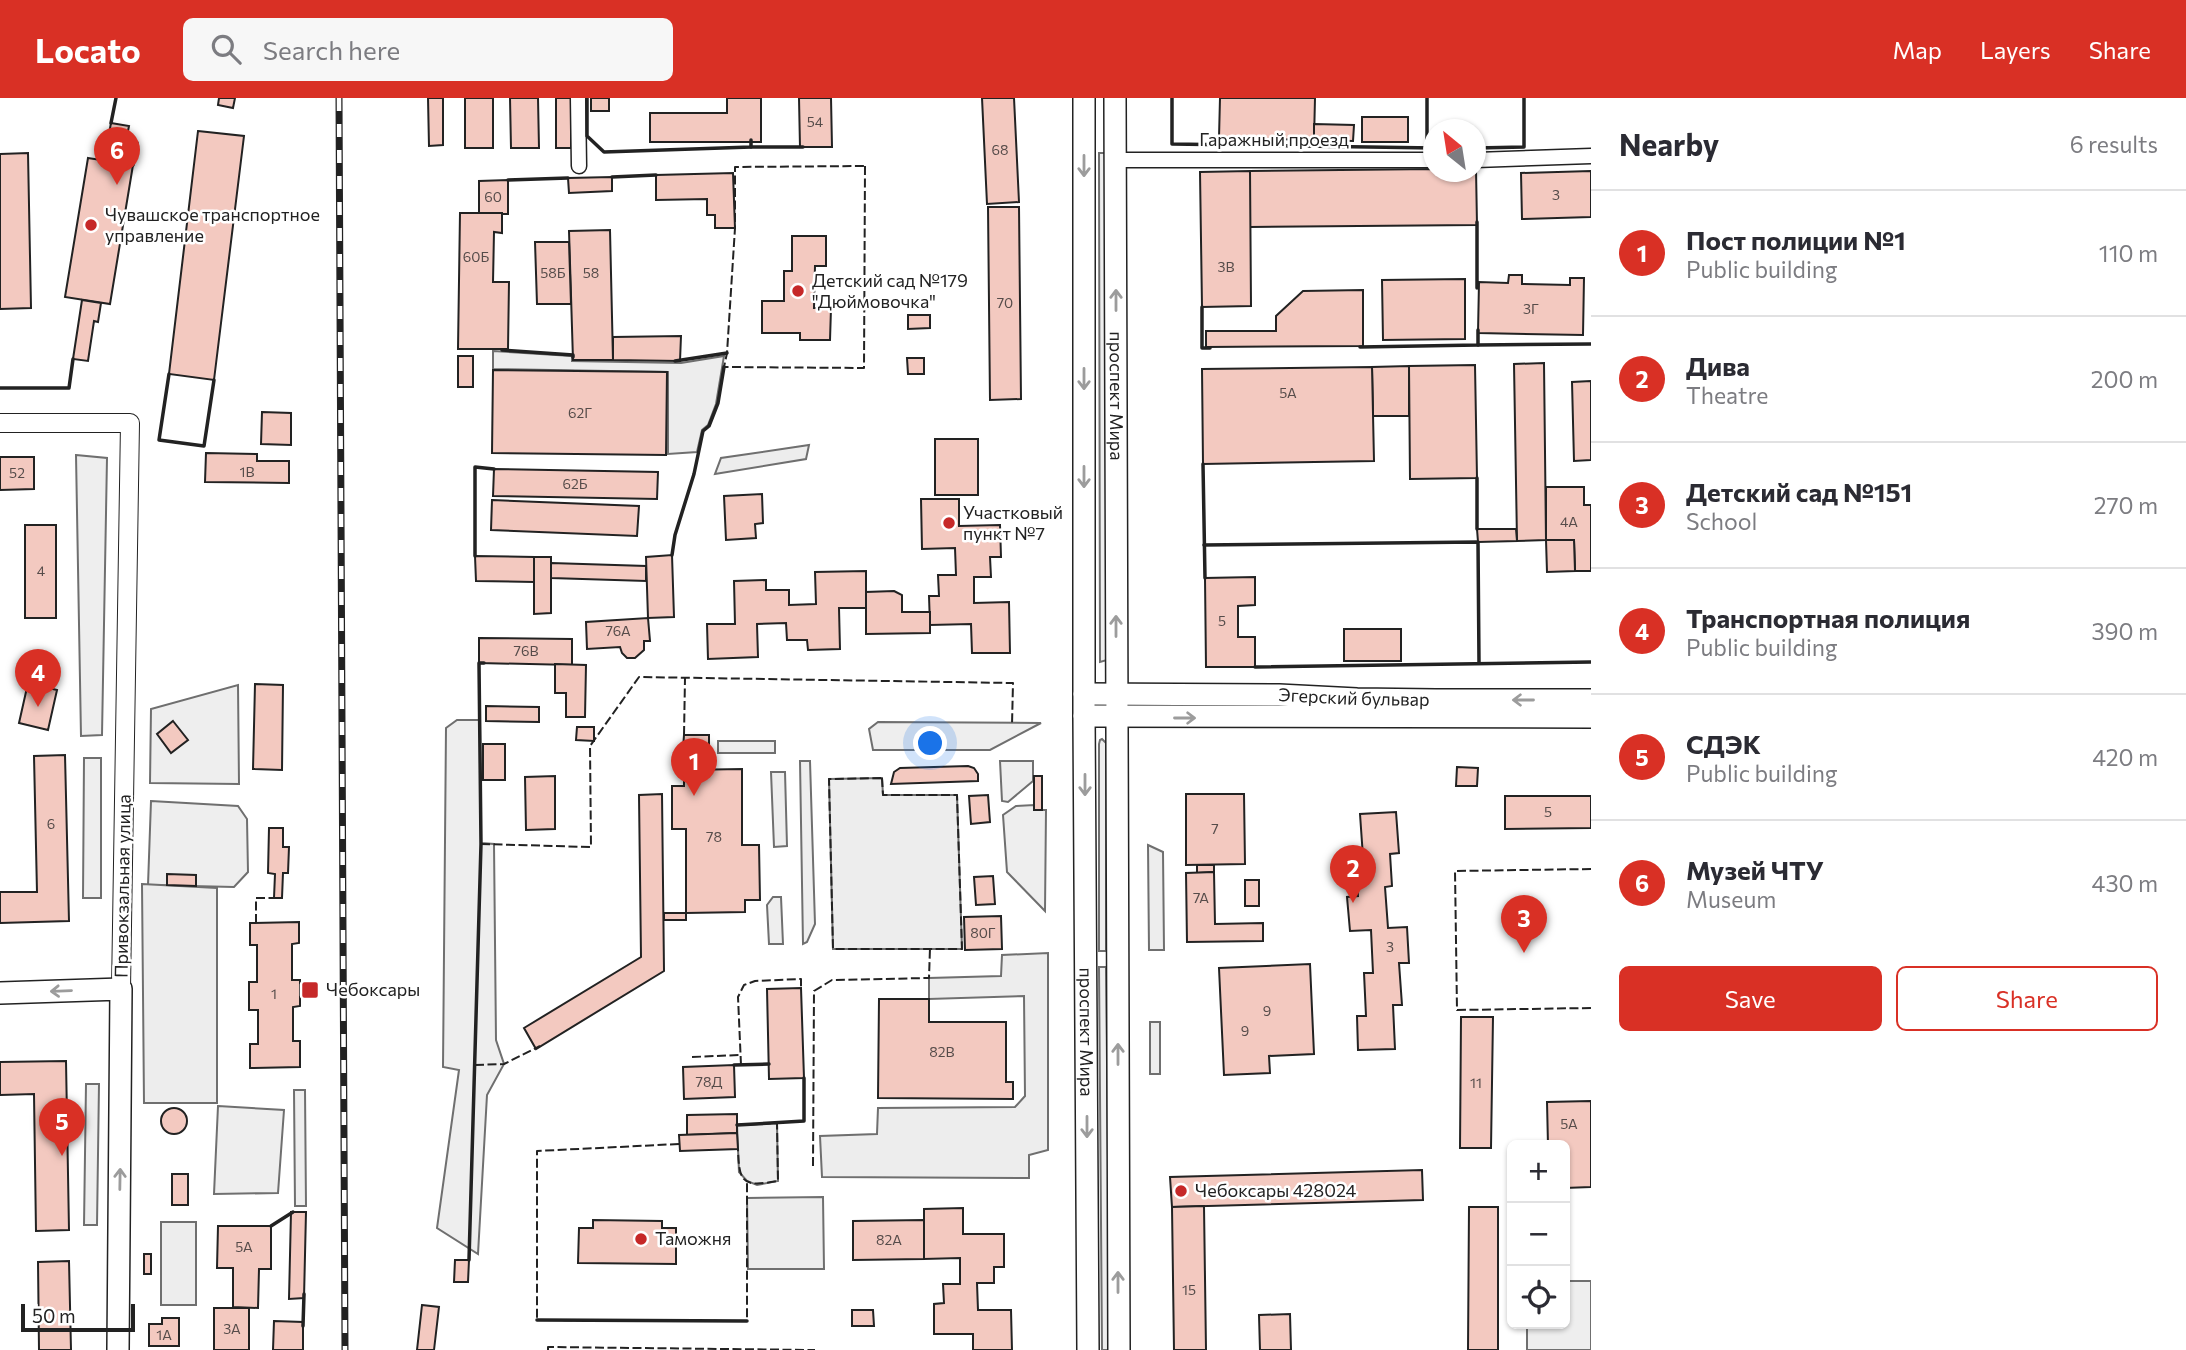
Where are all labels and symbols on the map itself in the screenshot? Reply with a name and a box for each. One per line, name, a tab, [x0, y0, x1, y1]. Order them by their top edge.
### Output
house number: 54	[807, 113, 824, 130]
north arrow	[1423, 119, 1486, 182]
pin: 6	[94, 127, 140, 185]
street label: Гаражный проезд	[1199, 128, 1349, 150]
house number: 68	[992, 141, 1009, 158]
one-way arrow	[1077, 154, 1091, 177]
house number: 3	[1552, 186, 1560, 203]
house number: 60	[484, 188, 502, 205]
place label: Чувашское транспортное управление	[105, 203, 320, 246]
marker: Чувашское транспортное управление	[83, 217, 99, 233]
house number: 60Б	[463, 248, 489, 265]
house number: 3В	[1217, 258, 1235, 275]
house number: 58Б	[540, 264, 566, 281]
house number: 58	[583, 264, 599, 281]
place label: Детский сад №179 "Дюймовочка"	[812, 269, 968, 312]
marker: Детский сад №179 "Дюймовочка"	[790, 283, 806, 299]
one-way arrow	[1109, 289, 1122, 312]
house number: 70	[997, 294, 1013, 311]
house number: 3Г	[1523, 300, 1539, 317]
street label: проспект Мира	[1106, 331, 1128, 461]
one-way arrow	[1077, 367, 1091, 390]
house number: 5А	[1279, 384, 1297, 401]
house number: 62Г	[568, 404, 592, 421]
house number: 1В	[239, 463, 255, 480]
house number: 52	[9, 464, 25, 481]
one-way arrow	[1077, 465, 1091, 488]
house number: 62Б	[562, 475, 588, 492]
place label: Участковый пункт №7	[963, 501, 1063, 544]
house number: 4А	[1560, 513, 1578, 530]
marker: Участковый пункт №7	[941, 515, 957, 531]
house number: 4	[37, 562, 46, 579]
house number: 5	[1218, 612, 1226, 629]
one-way arrow	[1109, 615, 1123, 638]
house number: 76А	[605, 622, 631, 639]
house number: 76В	[514, 642, 538, 659]
pin: 4	[15, 649, 61, 707]
street label: Эгерский бульвар	[1278, 683, 1430, 710]
one-way arrow	[1512, 693, 1535, 707]
one-way arrow	[1173, 711, 1196, 725]
your location	[913, 726, 947, 760]
pin: 1	[671, 738, 717, 796]
one-way arrow	[1078, 773, 1092, 796]
street label: Привокзальная улица	[109, 794, 135, 978]
house number: 5	[1544, 803, 1552, 820]
house number: 6	[47, 815, 55, 832]
house number: 7	[1211, 820, 1219, 837]
house number: 78	[706, 828, 722, 845]
pin: 2	[1330, 845, 1376, 903]
house number: 7А	[1193, 889, 1209, 906]
pin: 3	[1501, 895, 1547, 953]
house number: 80Г	[970, 924, 996, 941]
house number: 3	[1386, 938, 1394, 955]
street label: проспект Мира	[1076, 967, 1098, 1097]
place label: Чебоксары	[326, 978, 420, 1000]
marker: Чебоксары	[300, 980, 320, 1000]
one-way arrow	[49, 984, 72, 998]
house number: 1	[271, 985, 277, 1002]
house number: 9	[1263, 1002, 1271, 1019]
house number: 9	[1241, 1022, 1249, 1039]
house number: 82В	[929, 1043, 955, 1060]
one-way arrow	[1111, 1043, 1125, 1066]
house number: 78Д	[696, 1073, 722, 1090]
house number: 11	[1470, 1074, 1482, 1091]
pin: 5	[39, 1098, 85, 1156]
one-way arrow	[1080, 1115, 1094, 1138]
house number: 5А	[1560, 1115, 1578, 1132]
one-way arrow	[113, 1168, 127, 1191]
place label: Чебоксары 428024	[1195, 1179, 1357, 1201]
marker: Чебоксары 428024	[1173, 1183, 1189, 1199]
place label: Таможня	[655, 1227, 731, 1249]
marker: Таможня	[633, 1231, 649, 1247]
house number: 82А	[876, 1231, 902, 1248]
house number: 5А	[235, 1238, 253, 1255]
one-way arrow	[1112, 1271, 1125, 1294]
house number: 15	[1182, 1281, 1196, 1298]
scale bar	[21, 1301, 135, 1333]
house number: 3А	[223, 1320, 241, 1337]
house number: 1А	[156, 1326, 172, 1343]

